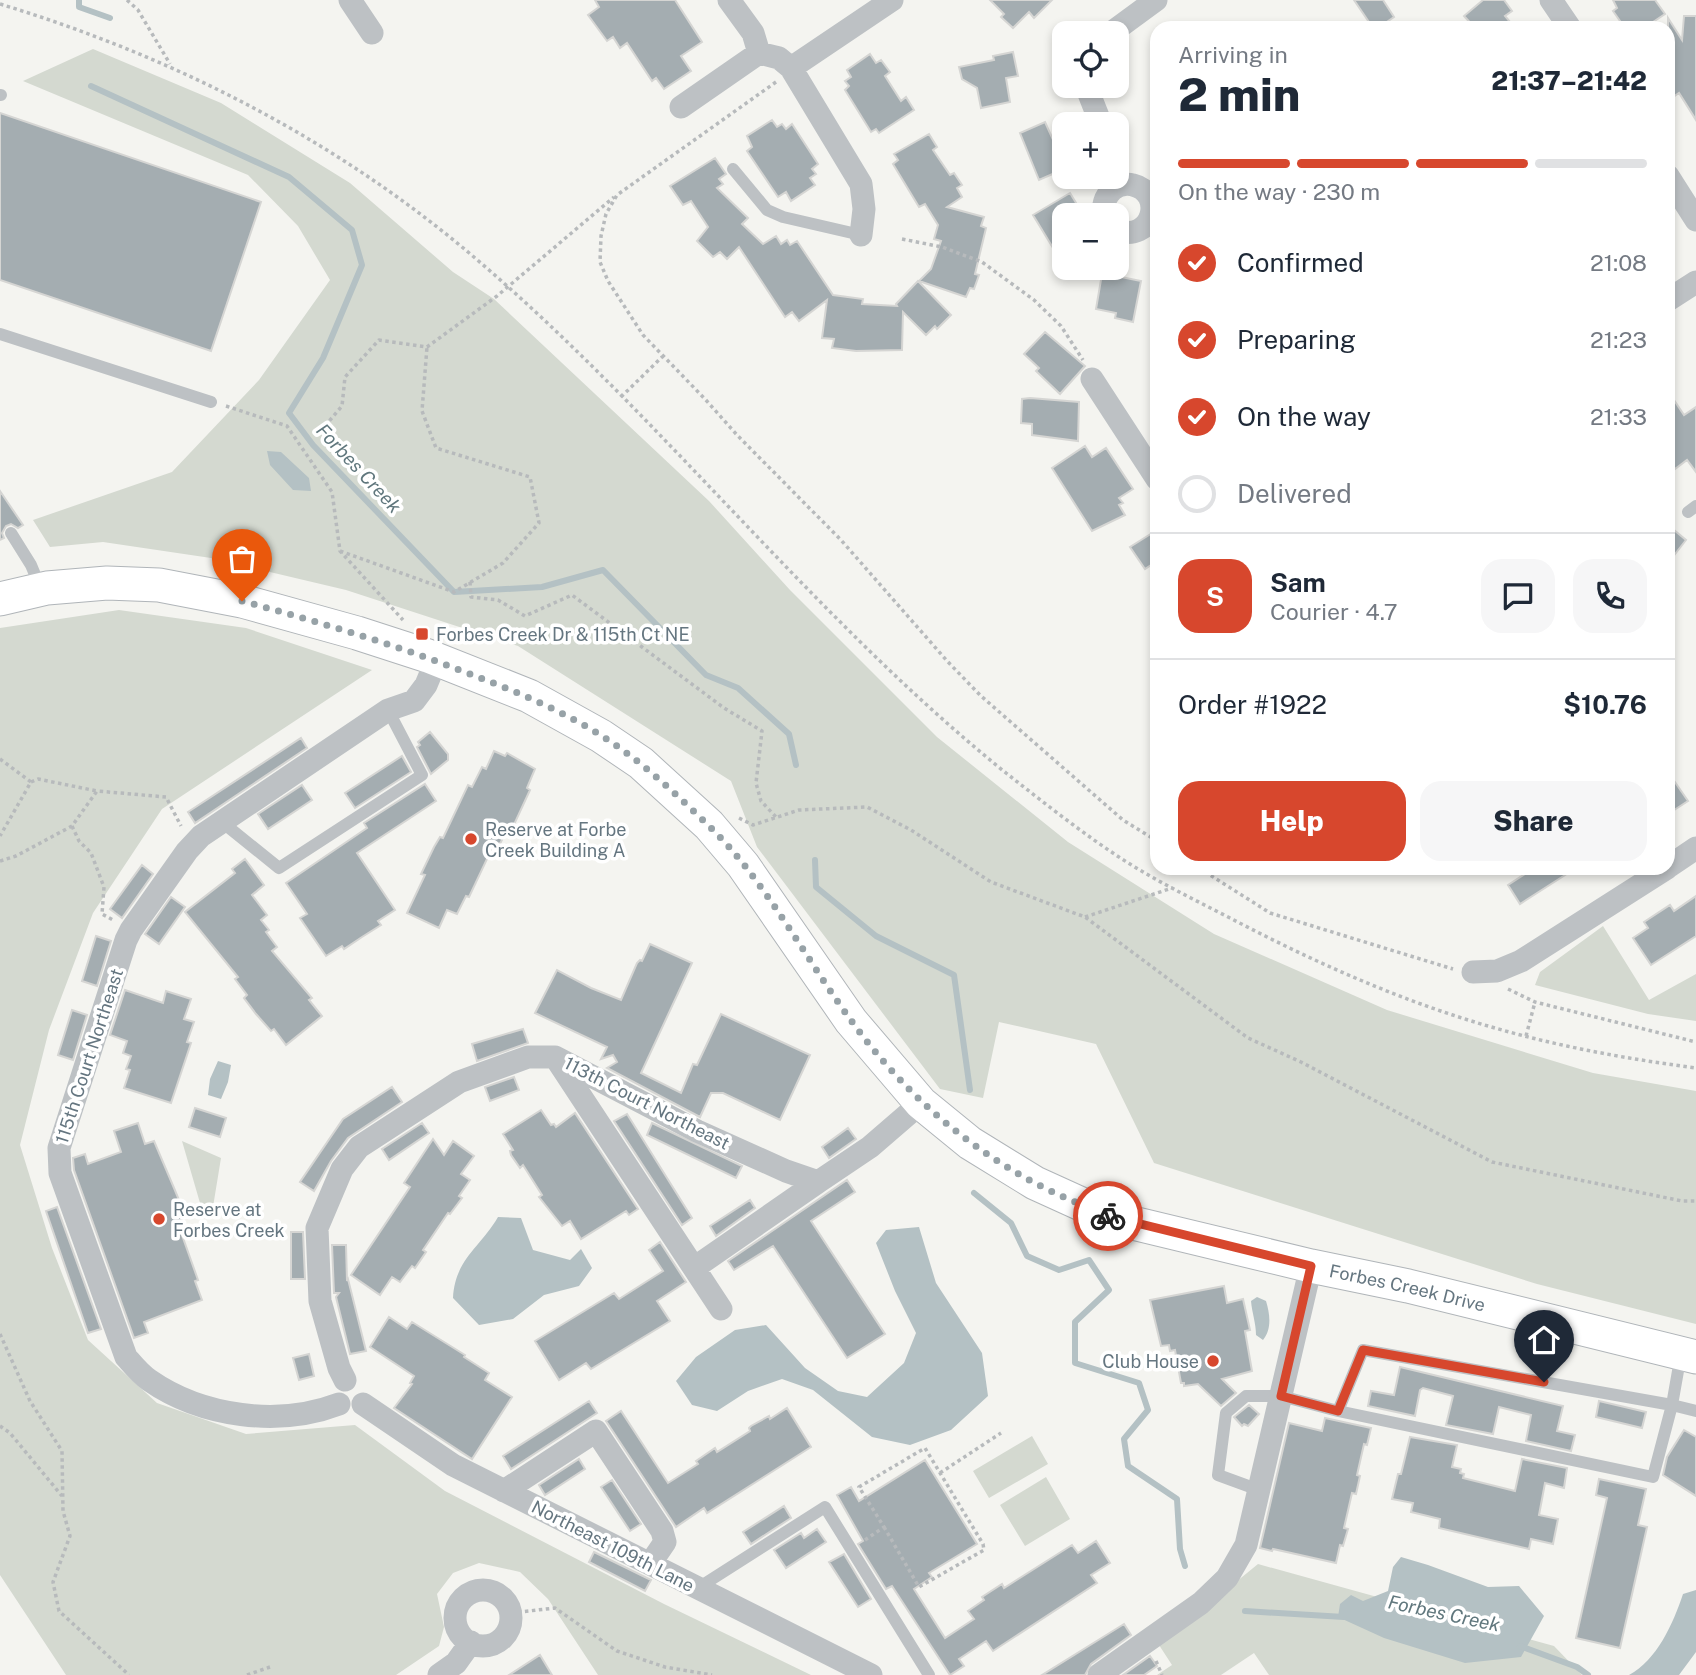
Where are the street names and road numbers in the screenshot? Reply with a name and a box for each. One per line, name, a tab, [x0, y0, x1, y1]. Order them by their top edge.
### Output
street label: 115th Court Northeast	[51, 966, 127, 1146]
street label: 113th Court Northeast	[561, 1052, 733, 1154]
street label: Forbes Creek Drive	[1328, 1260, 1488, 1315]
street label: Northeast 109th Lane	[528, 1496, 698, 1596]

